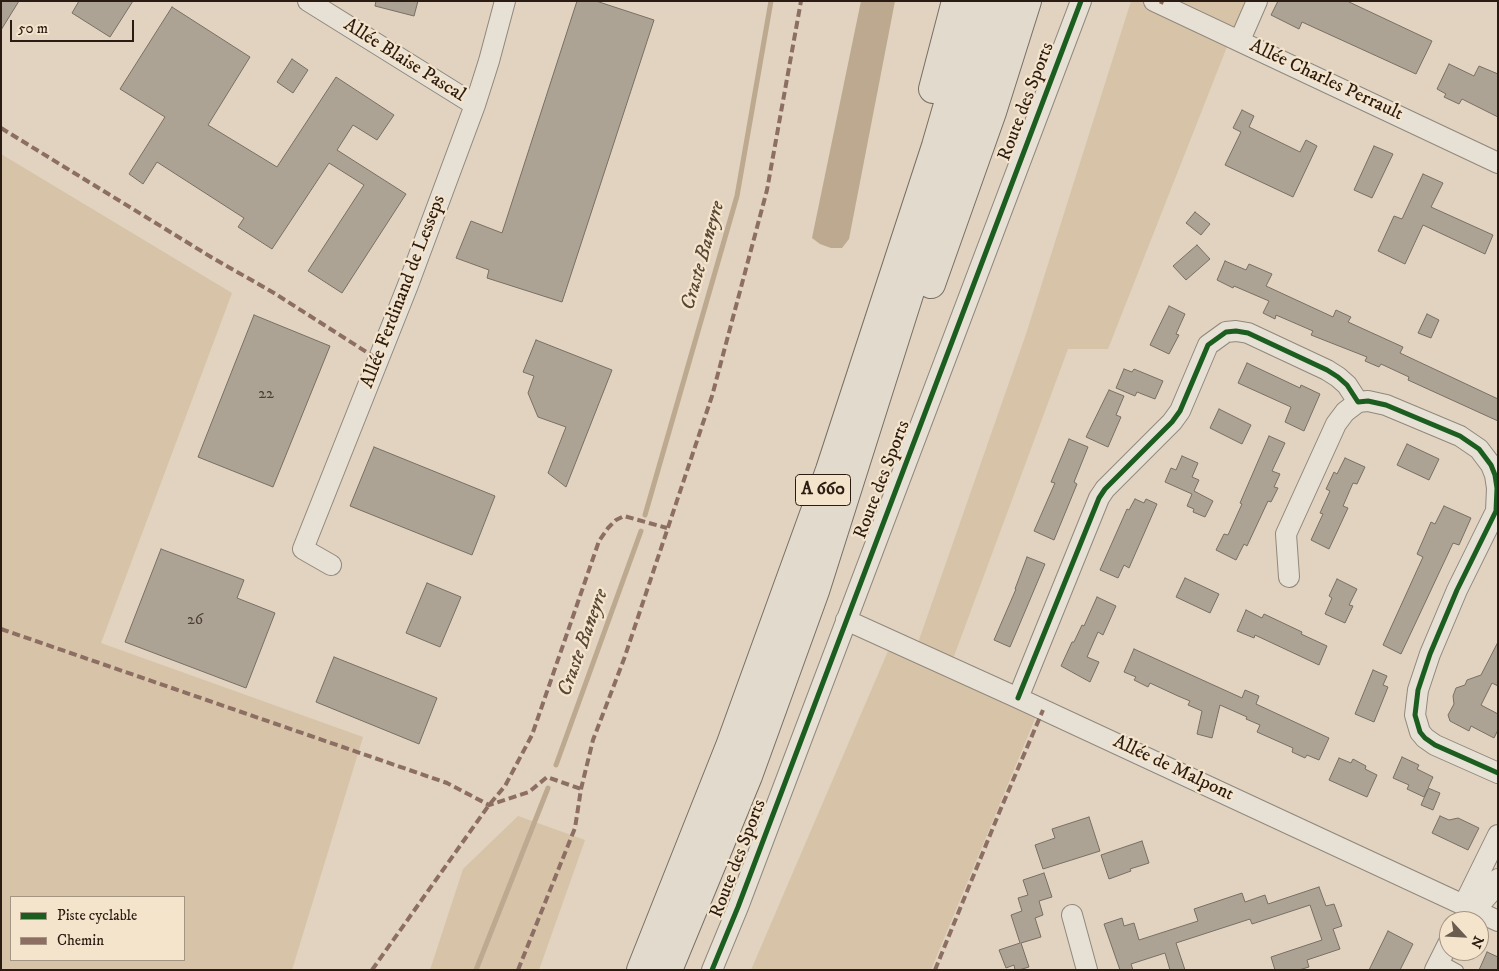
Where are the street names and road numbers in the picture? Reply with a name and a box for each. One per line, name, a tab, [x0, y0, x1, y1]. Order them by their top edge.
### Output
street label: Allée Blaise Pascal	[339, 14, 469, 108]
street label: Allée Charles Perrault	[1246, 35, 1406, 127]
street label: Route des Sports	[994, 40, 1060, 164]
street label: Allée Ferdinand de Lesseps	[357, 192, 451, 392]
street label: Route des Sports	[850, 418, 916, 542]
road number: A 660	[796, 474, 850, 506]
street label: Allée de Malpont	[1109, 731, 1237, 807]
street label: Route des Sports	[706, 797, 772, 921]

